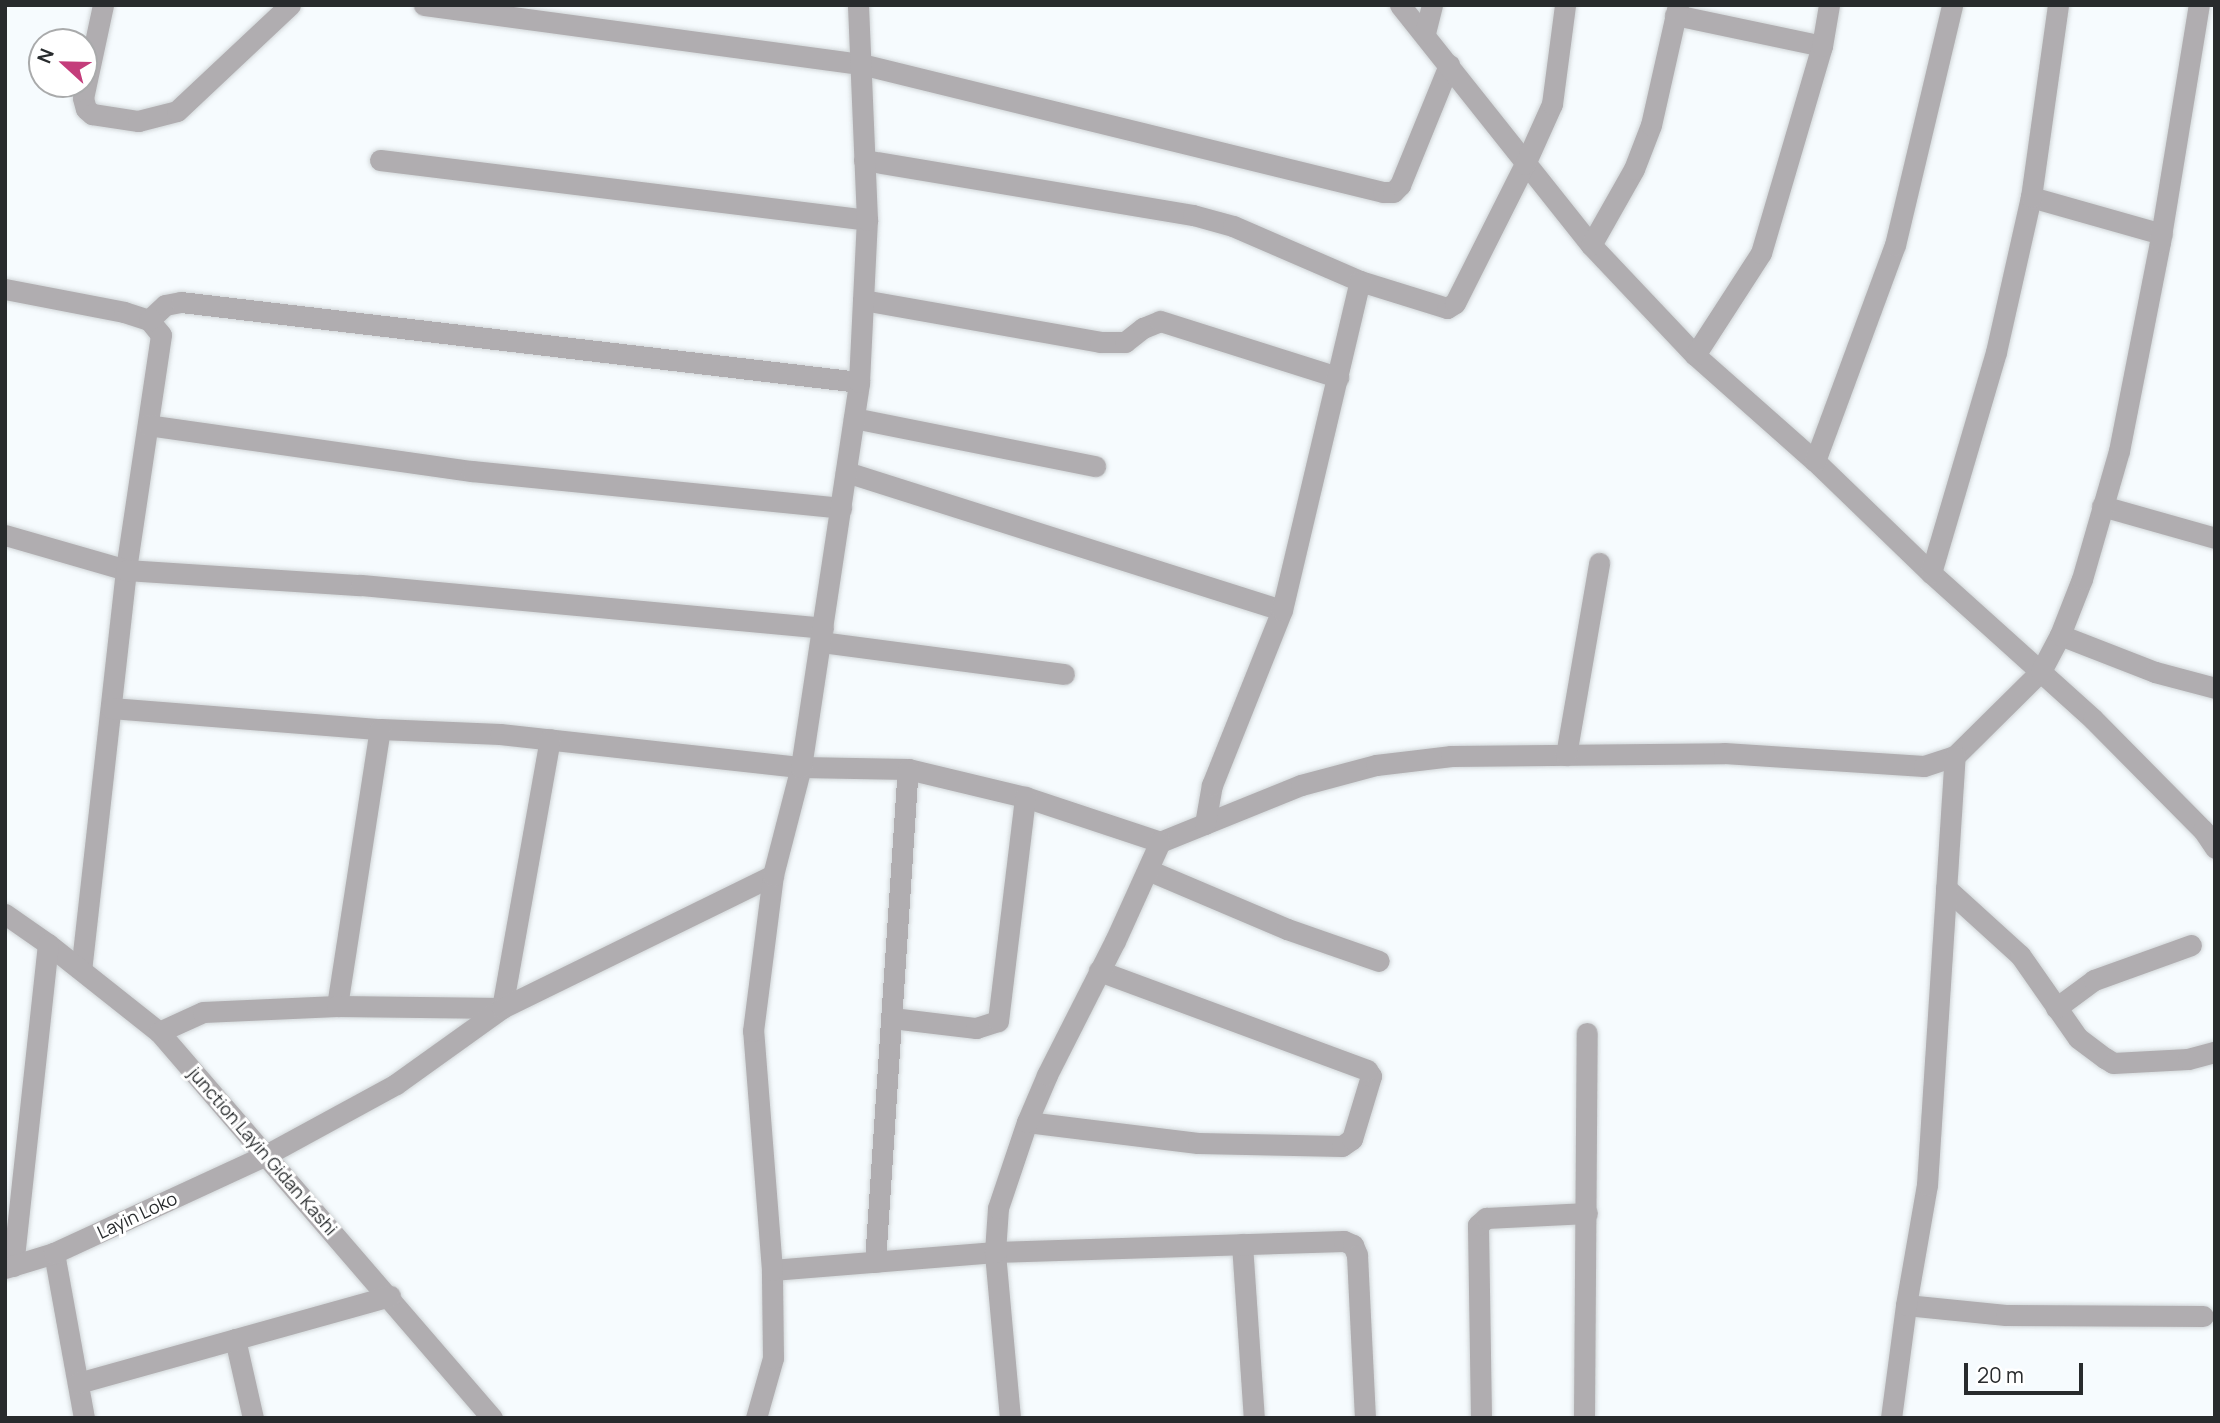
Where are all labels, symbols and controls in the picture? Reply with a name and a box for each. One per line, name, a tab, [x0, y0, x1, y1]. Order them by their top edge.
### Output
north arrow	[28, 28, 98, 98]
text: N	[31, 45, 60, 67]
street label: junction Layin Gidan Kashi	[184, 1063, 342, 1239]
street label: Layin Loko	[94, 1187, 180, 1243]
scale bar	[1968, 1350, 2087, 1394]
text: 20 m	[1977, 1361, 2024, 1389]

